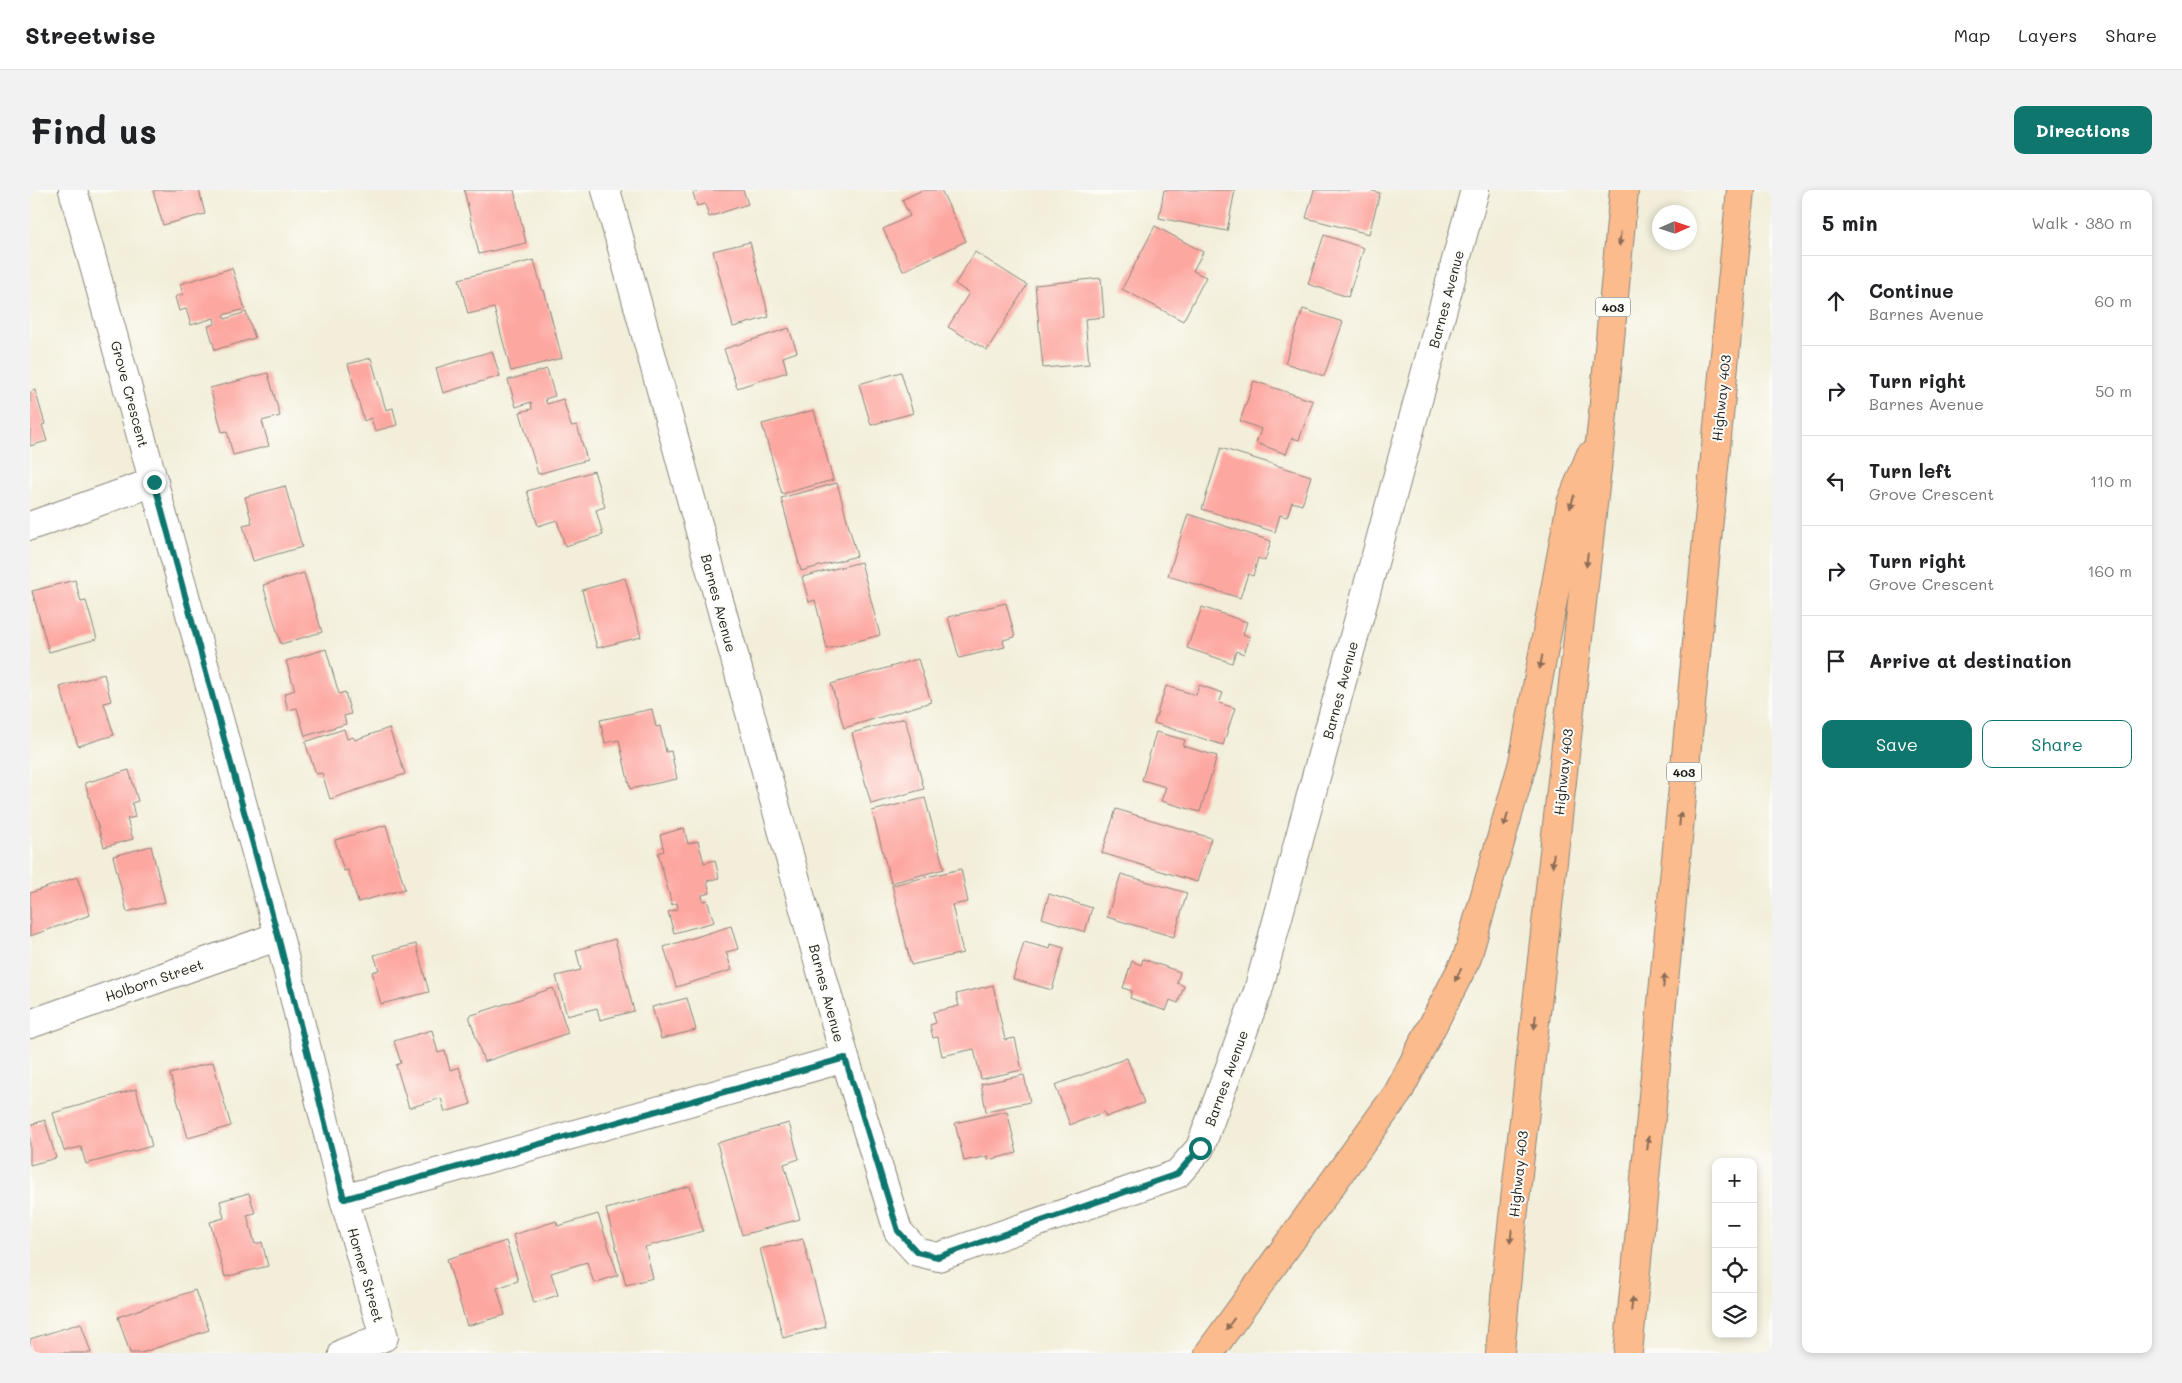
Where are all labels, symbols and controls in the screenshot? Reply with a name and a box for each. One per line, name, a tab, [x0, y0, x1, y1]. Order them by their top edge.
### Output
text: Streetwise	[25, 19, 155, 50]
text: Map	[1954, 23, 1990, 47]
text: Layers	[2018, 23, 2077, 47]
text: Share	[2105, 23, 2157, 47]
button: Directions	[2014, 106, 2152, 154]
text: Find us	[30, 107, 157, 153]
north arrow	[1652, 205, 1697, 250]
text: 5 min	[1822, 209, 1878, 236]
text: Walk · 380 m	[2031, 212, 2132, 233]
one-way arrow	[1616, 231, 1624, 247]
street label: Barnes Avenue	[1424, 248, 1468, 350]
text: Continue	[1869, 278, 1954, 303]
icon: ahead	[1822, 287, 1850, 315]
text: 60 m	[2095, 290, 2132, 311]
road number: 403	[1596, 298, 1630, 316]
text: Barnes Avenue	[1869, 303, 1984, 324]
street label: Grove Crescent	[107, 339, 153, 449]
street label: Highway 403	[1707, 354, 1735, 442]
text: Turn right	[1869, 368, 1966, 393]
icon: right	[1822, 377, 1850, 405]
text: 50 m	[2095, 380, 2132, 401]
text: Barnes Avenue	[1869, 393, 1984, 414]
text: Turn left	[1869, 458, 1952, 483]
icon: left	[1822, 467, 1850, 495]
text: 110 m	[2090, 470, 2132, 491]
route end	[143, 471, 166, 494]
text: Grove Crescent	[1869, 483, 1994, 504]
one-way arrow	[1567, 495, 1575, 510]
text: Turn right	[1869, 548, 1966, 573]
street label: Barnes Avenue	[697, 552, 741, 654]
one-way arrow	[1583, 552, 1591, 568]
icon: right	[1822, 557, 1850, 585]
text: 160 m	[2087, 560, 2132, 581]
text: Grove Crescent	[1869, 573, 1994, 594]
street label: Barnes Avenue	[1318, 639, 1362, 741]
icon: arrive	[1822, 647, 1850, 675]
text: Arrive at destination	[1869, 648, 2072, 673]
one-way arrow	[1537, 654, 1545, 669]
button: Save	[1822, 720, 1972, 768]
button: Share	[1982, 720, 2132, 768]
street label: Highway 403	[1549, 728, 1577, 816]
road number: 403	[1666, 762, 1702, 782]
one-way arrow	[1676, 811, 1684, 827]
one-way arrow	[1502, 813, 1510, 828]
one-way arrow	[1549, 853, 1557, 869]
street label: Barnes Avenue	[805, 942, 849, 1044]
street label: Holborn Street	[102, 954, 206, 1006]
one-way arrow	[1454, 968, 1462, 983]
one-way arrow	[1660, 973, 1668, 989]
one-way arrow	[1531, 1014, 1539, 1030]
street label: Barnes Avenue	[1200, 1027, 1252, 1129]
street label: Highway 403	[1504, 1130, 1532, 1218]
one-way arrow	[1644, 1134, 1652, 1150]
route start	[1189, 1137, 1212, 1160]
map controls	[1712, 1158, 1757, 1338]
button: +	[1712, 1158, 1757, 1203]
button: −	[1712, 1203, 1757, 1248]
street label: Horner Street	[343, 1225, 389, 1325]
one-way arrow	[1507, 1228, 1515, 1244]
button: locate	[1712, 1248, 1757, 1293]
button: layers	[1712, 1293, 1757, 1338]
one-way arrow	[1628, 1296, 1636, 1312]
one-way arrow	[1225, 1317, 1235, 1331]

